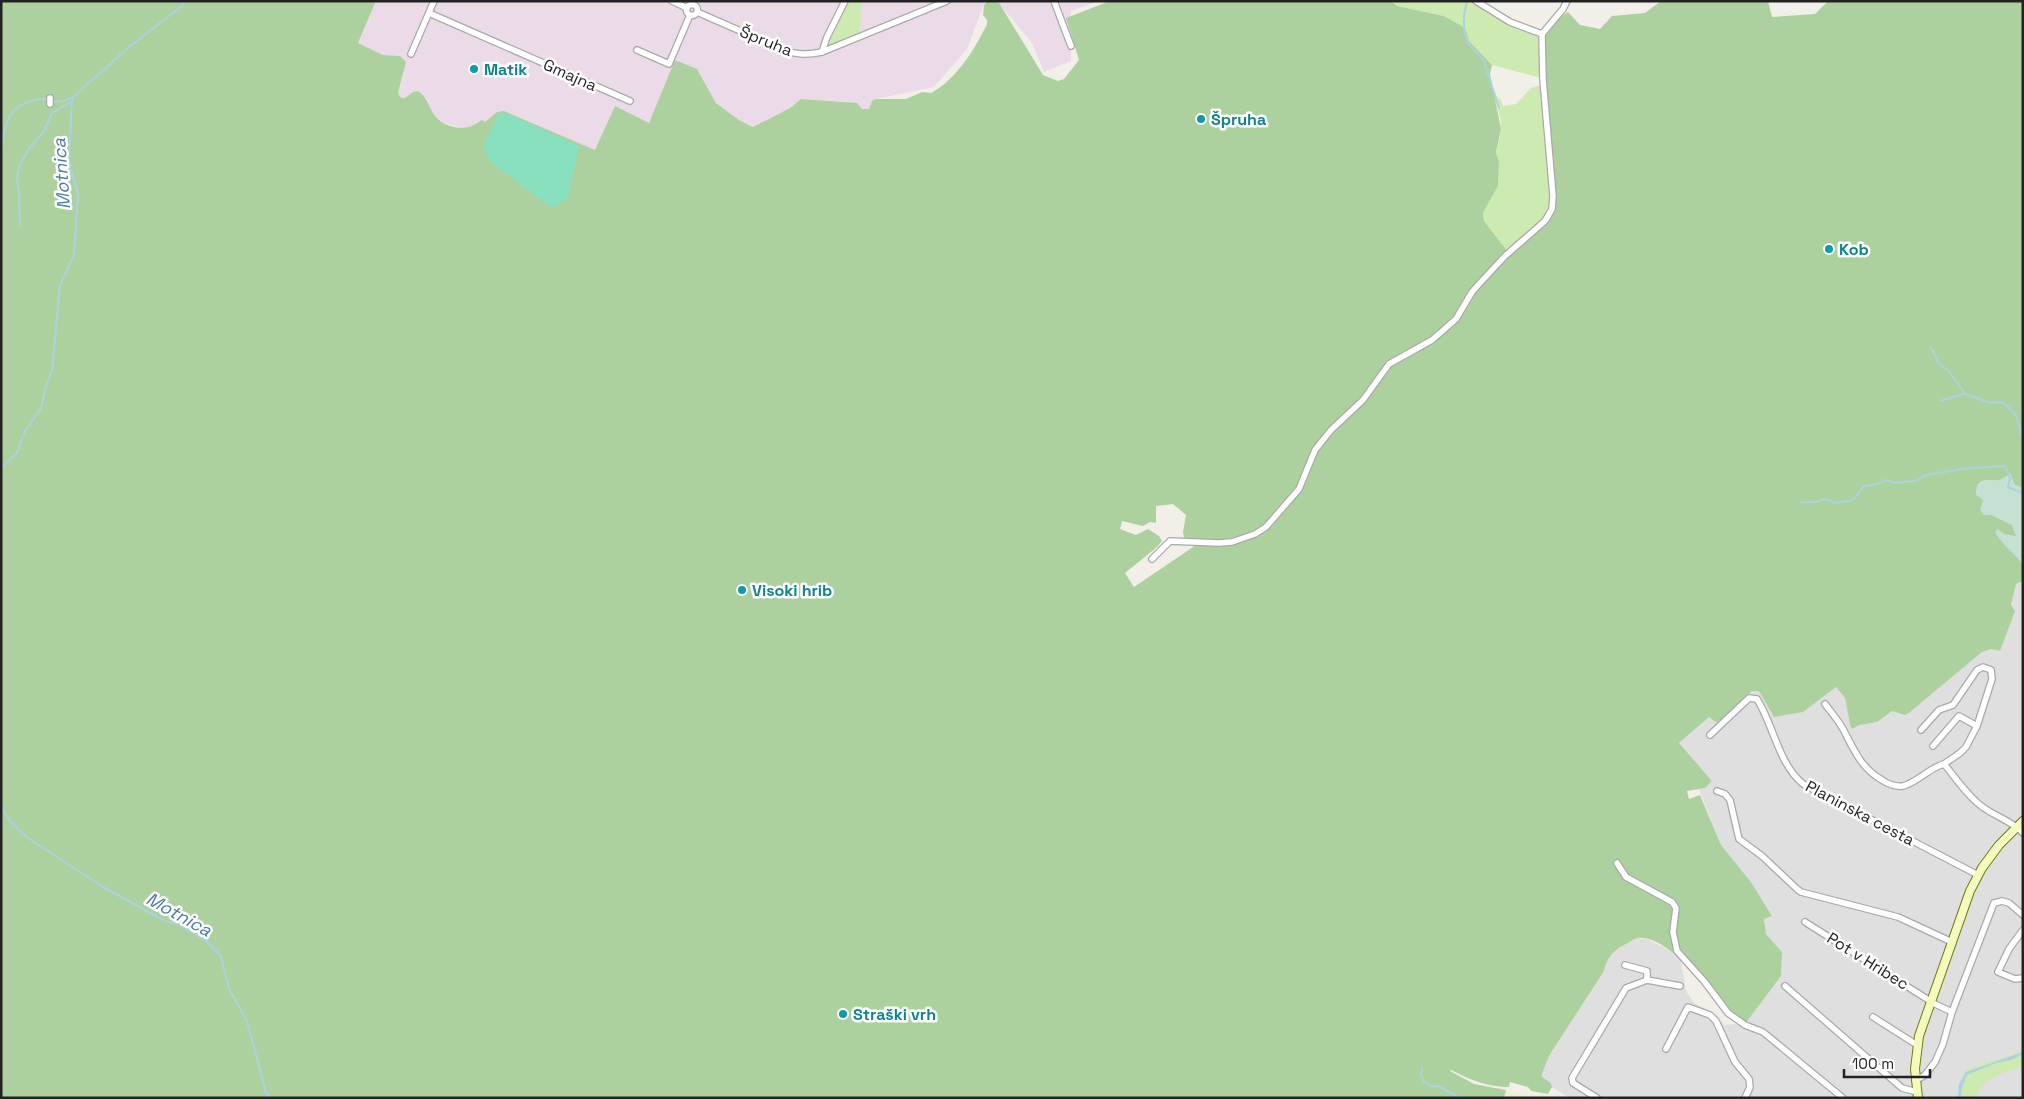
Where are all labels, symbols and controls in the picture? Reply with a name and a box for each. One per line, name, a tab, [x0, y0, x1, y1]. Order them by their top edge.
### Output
street label: Špruha	[737, 21, 795, 61]
street label: Gmajna	[540, 54, 600, 96]
place label: Matik	[484, 59, 527, 80]
marker: Matik	[468, 63, 480, 75]
place label: Špruha	[1211, 109, 1266, 130]
marker: Špruha	[1195, 113, 1207, 125]
water label: Motnica	[47, 137, 75, 210]
place label: Kob	[1839, 239, 1869, 260]
marker: Kob	[1823, 243, 1835, 255]
place label: Visoki hrib	[752, 580, 832, 601]
marker: Visoki hrib	[736, 584, 748, 596]
street label: Planinska cesta	[1802, 776, 1918, 850]
water label: Motnica	[142, 887, 216, 942]
street label: Pot v Hribec	[1823, 927, 1913, 995]
place label: Straški vrh	[853, 1004, 936, 1025]
marker: Straški vrh	[837, 1008, 849, 1020]
scale bar	[1844, 1046, 1930, 1078]
text: 100 m	[1852, 1054, 1894, 1073]

